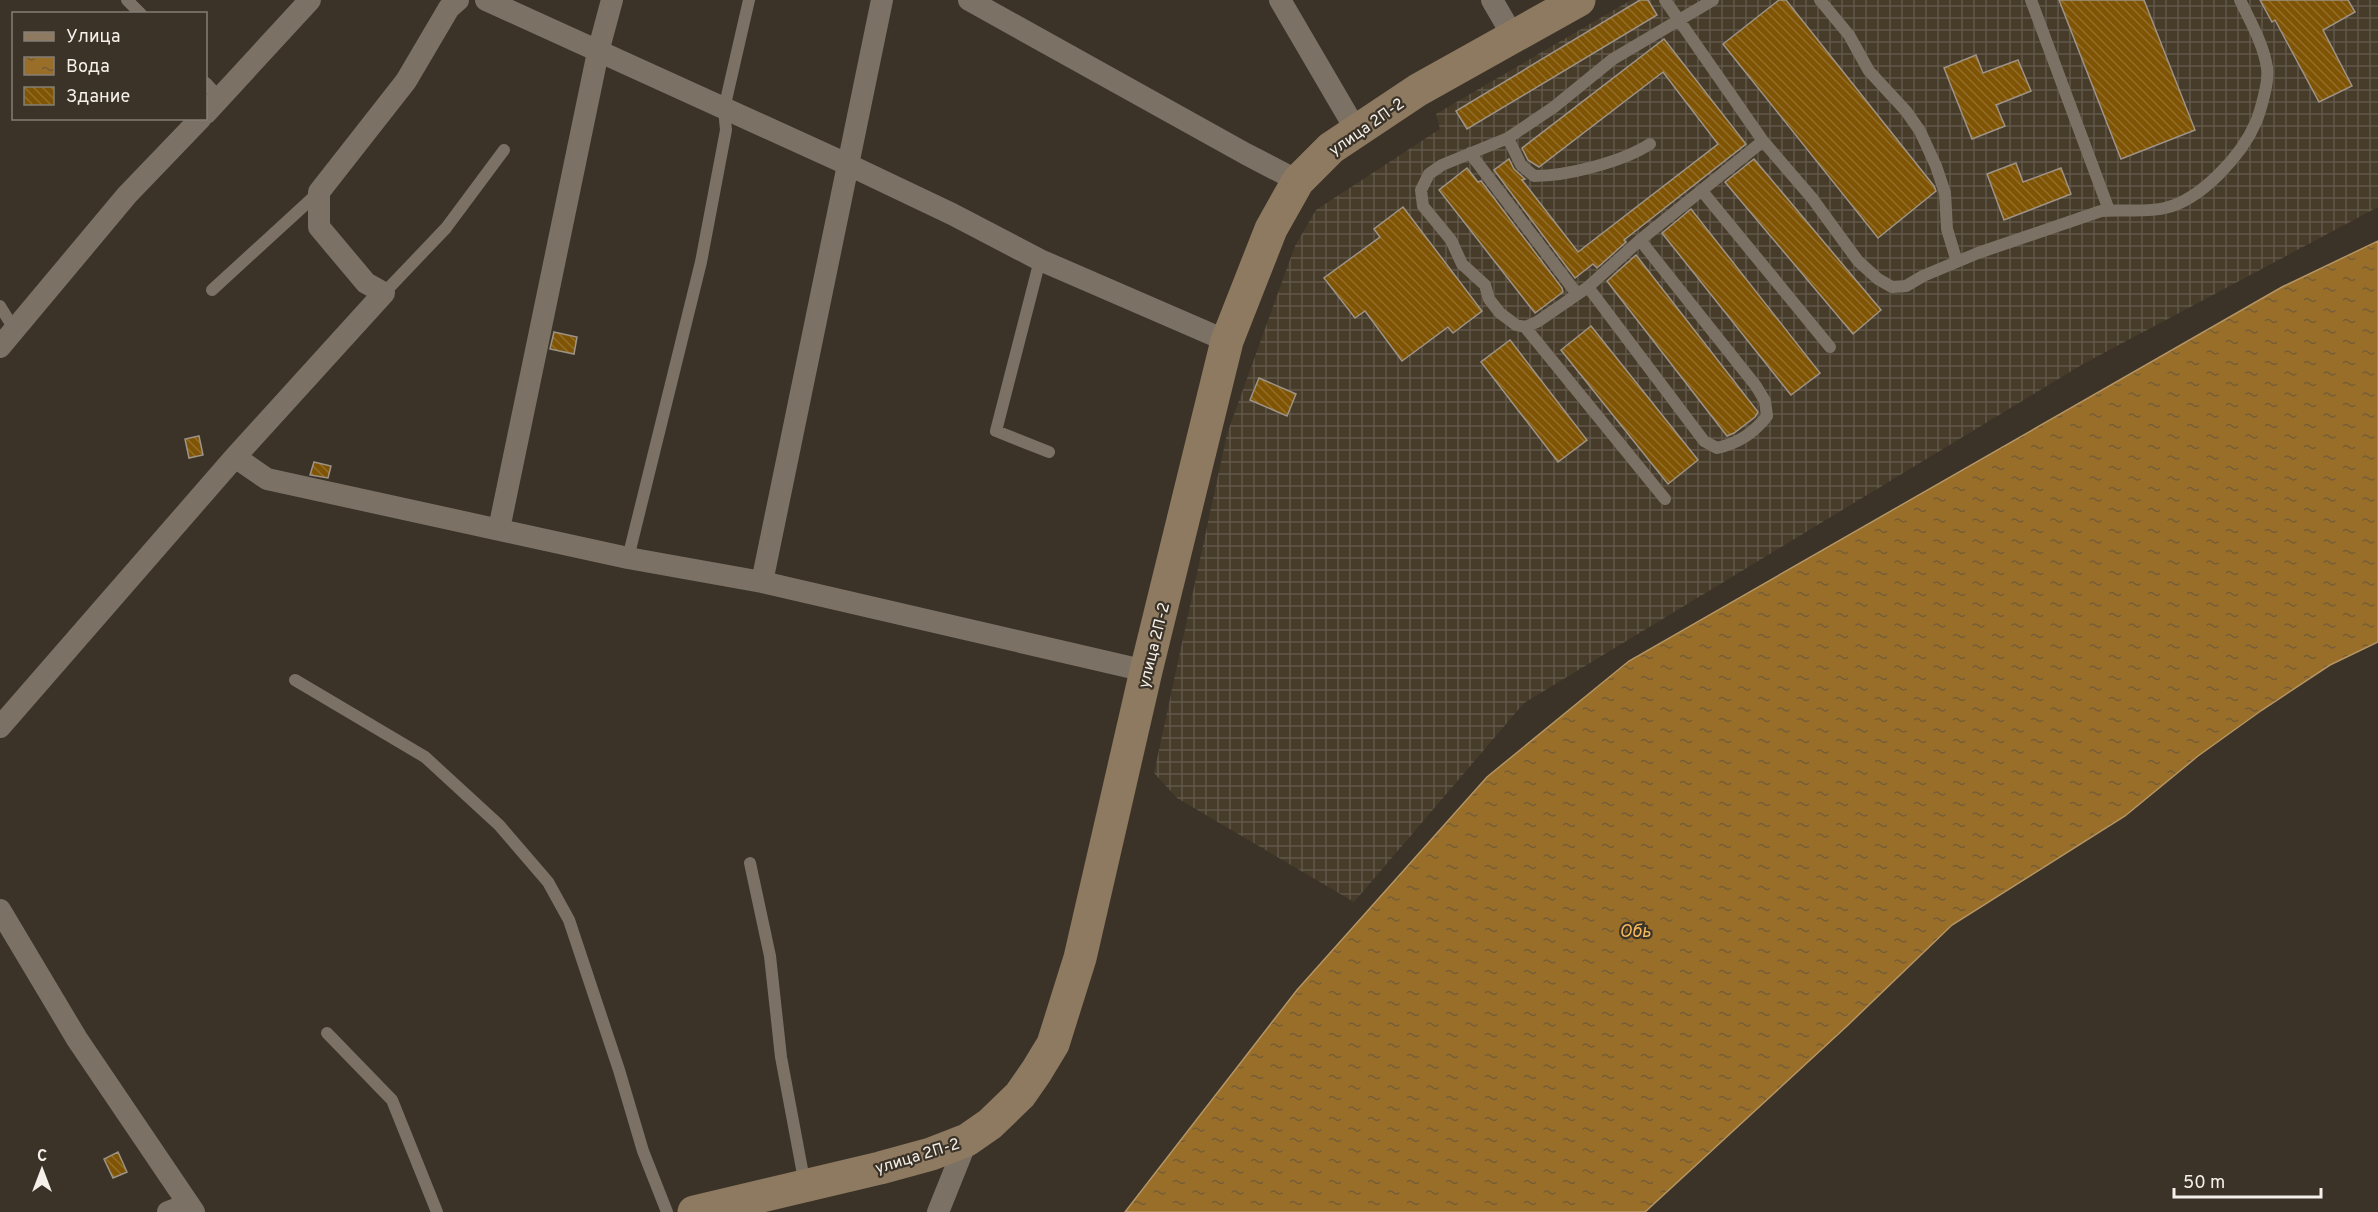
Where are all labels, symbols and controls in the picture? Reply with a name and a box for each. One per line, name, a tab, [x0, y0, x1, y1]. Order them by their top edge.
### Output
legend	[12, 12, 207, 120]
text: Улица	[66, 26, 120, 49]
text: Вода	[66, 56, 110, 79]
text: Здание	[66, 86, 130, 109]
street label: улица 2П-2	[1326, 94, 1409, 161]
street label: улица 2П-2	[1135, 601, 1175, 690]
water label: Обь	[1619, 921, 1651, 944]
street label: улица 2П-2	[873, 1135, 962, 1179]
north arrow	[12, 1140, 72, 1200]
text: С	[37, 1147, 47, 1167]
scale bar	[2174, 1161, 2321, 1199]
text: 50 m	[2183, 1172, 2225, 1195]

